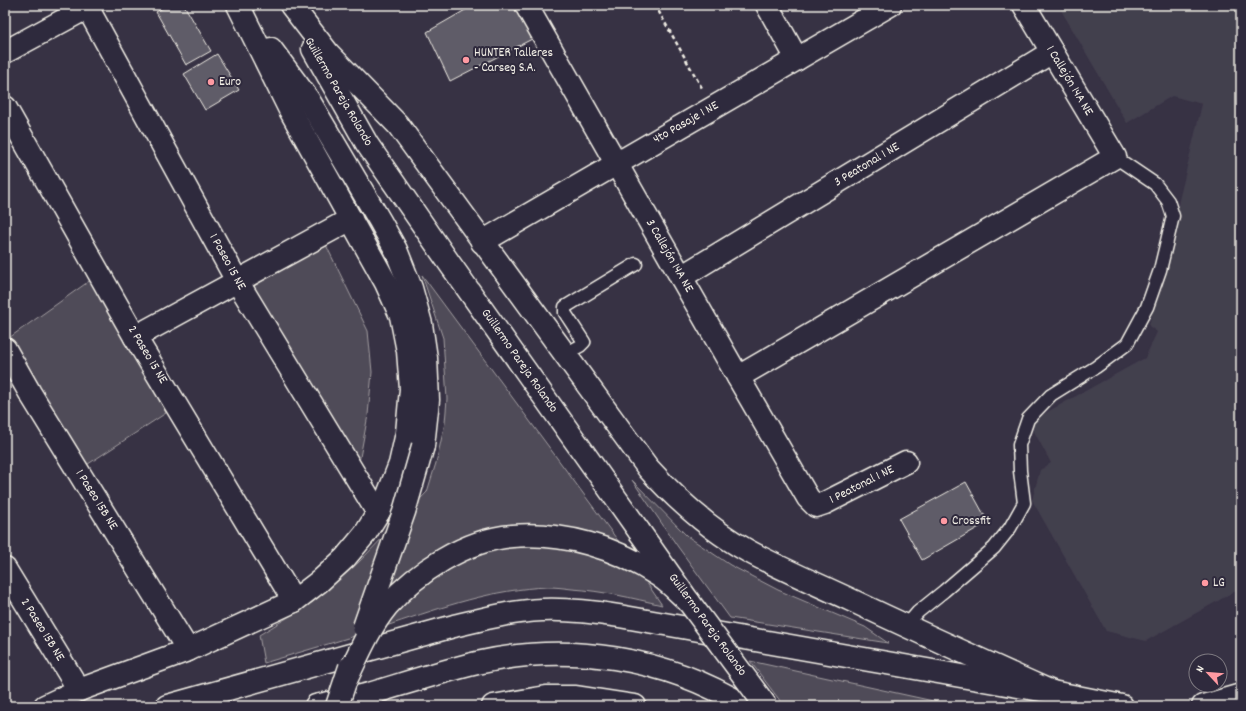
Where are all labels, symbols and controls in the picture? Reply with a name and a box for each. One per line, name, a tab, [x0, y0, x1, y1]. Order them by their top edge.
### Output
street label: Guillermo Pareja Rolando	[299, 34, 377, 150]
street label: 1 Callejón 14A NE	[1040, 42, 1098, 120]
place label: HUNTER Talleres - Carseg S.A.	[474, 44, 553, 78]
marker: HUNTER Talleres - Carseg S.A.	[461, 55, 471, 65]
place label: Euro	[219, 73, 241, 92]
marker: Euro	[206, 77, 216, 87]
street label: 4to Pasaje 1 NE	[650, 97, 722, 149]
street label: 3 Peatonal 1 NE	[831, 138, 903, 192]
street label: 3 Callejón 14A NE	[640, 216, 698, 296]
street label: 1 Paseo 15 NE	[204, 230, 250, 294]
street label: Guillermo Pareja Rolando	[476, 305, 562, 417]
street label: 2 Paseo 15 NE	[122, 322, 172, 388]
street label: 1 Peatonal 1 NE	[826, 461, 898, 509]
street label: 1 Paseo 15B NE	[70, 466, 122, 534]
place label: Crossfit	[952, 512, 991, 531]
marker: Crossfit	[939, 516, 949, 526]
street label: Guillermo Pareja Rolando	[663, 570, 751, 681]
place label: LG	[1213, 574, 1225, 593]
marker: LG	[1200, 578, 1210, 588]
street label: 2 Paseo 15B NE	[15, 595, 69, 665]
north arrow	[1188, 653, 1228, 693]
text: N	[1192, 663, 1209, 675]

